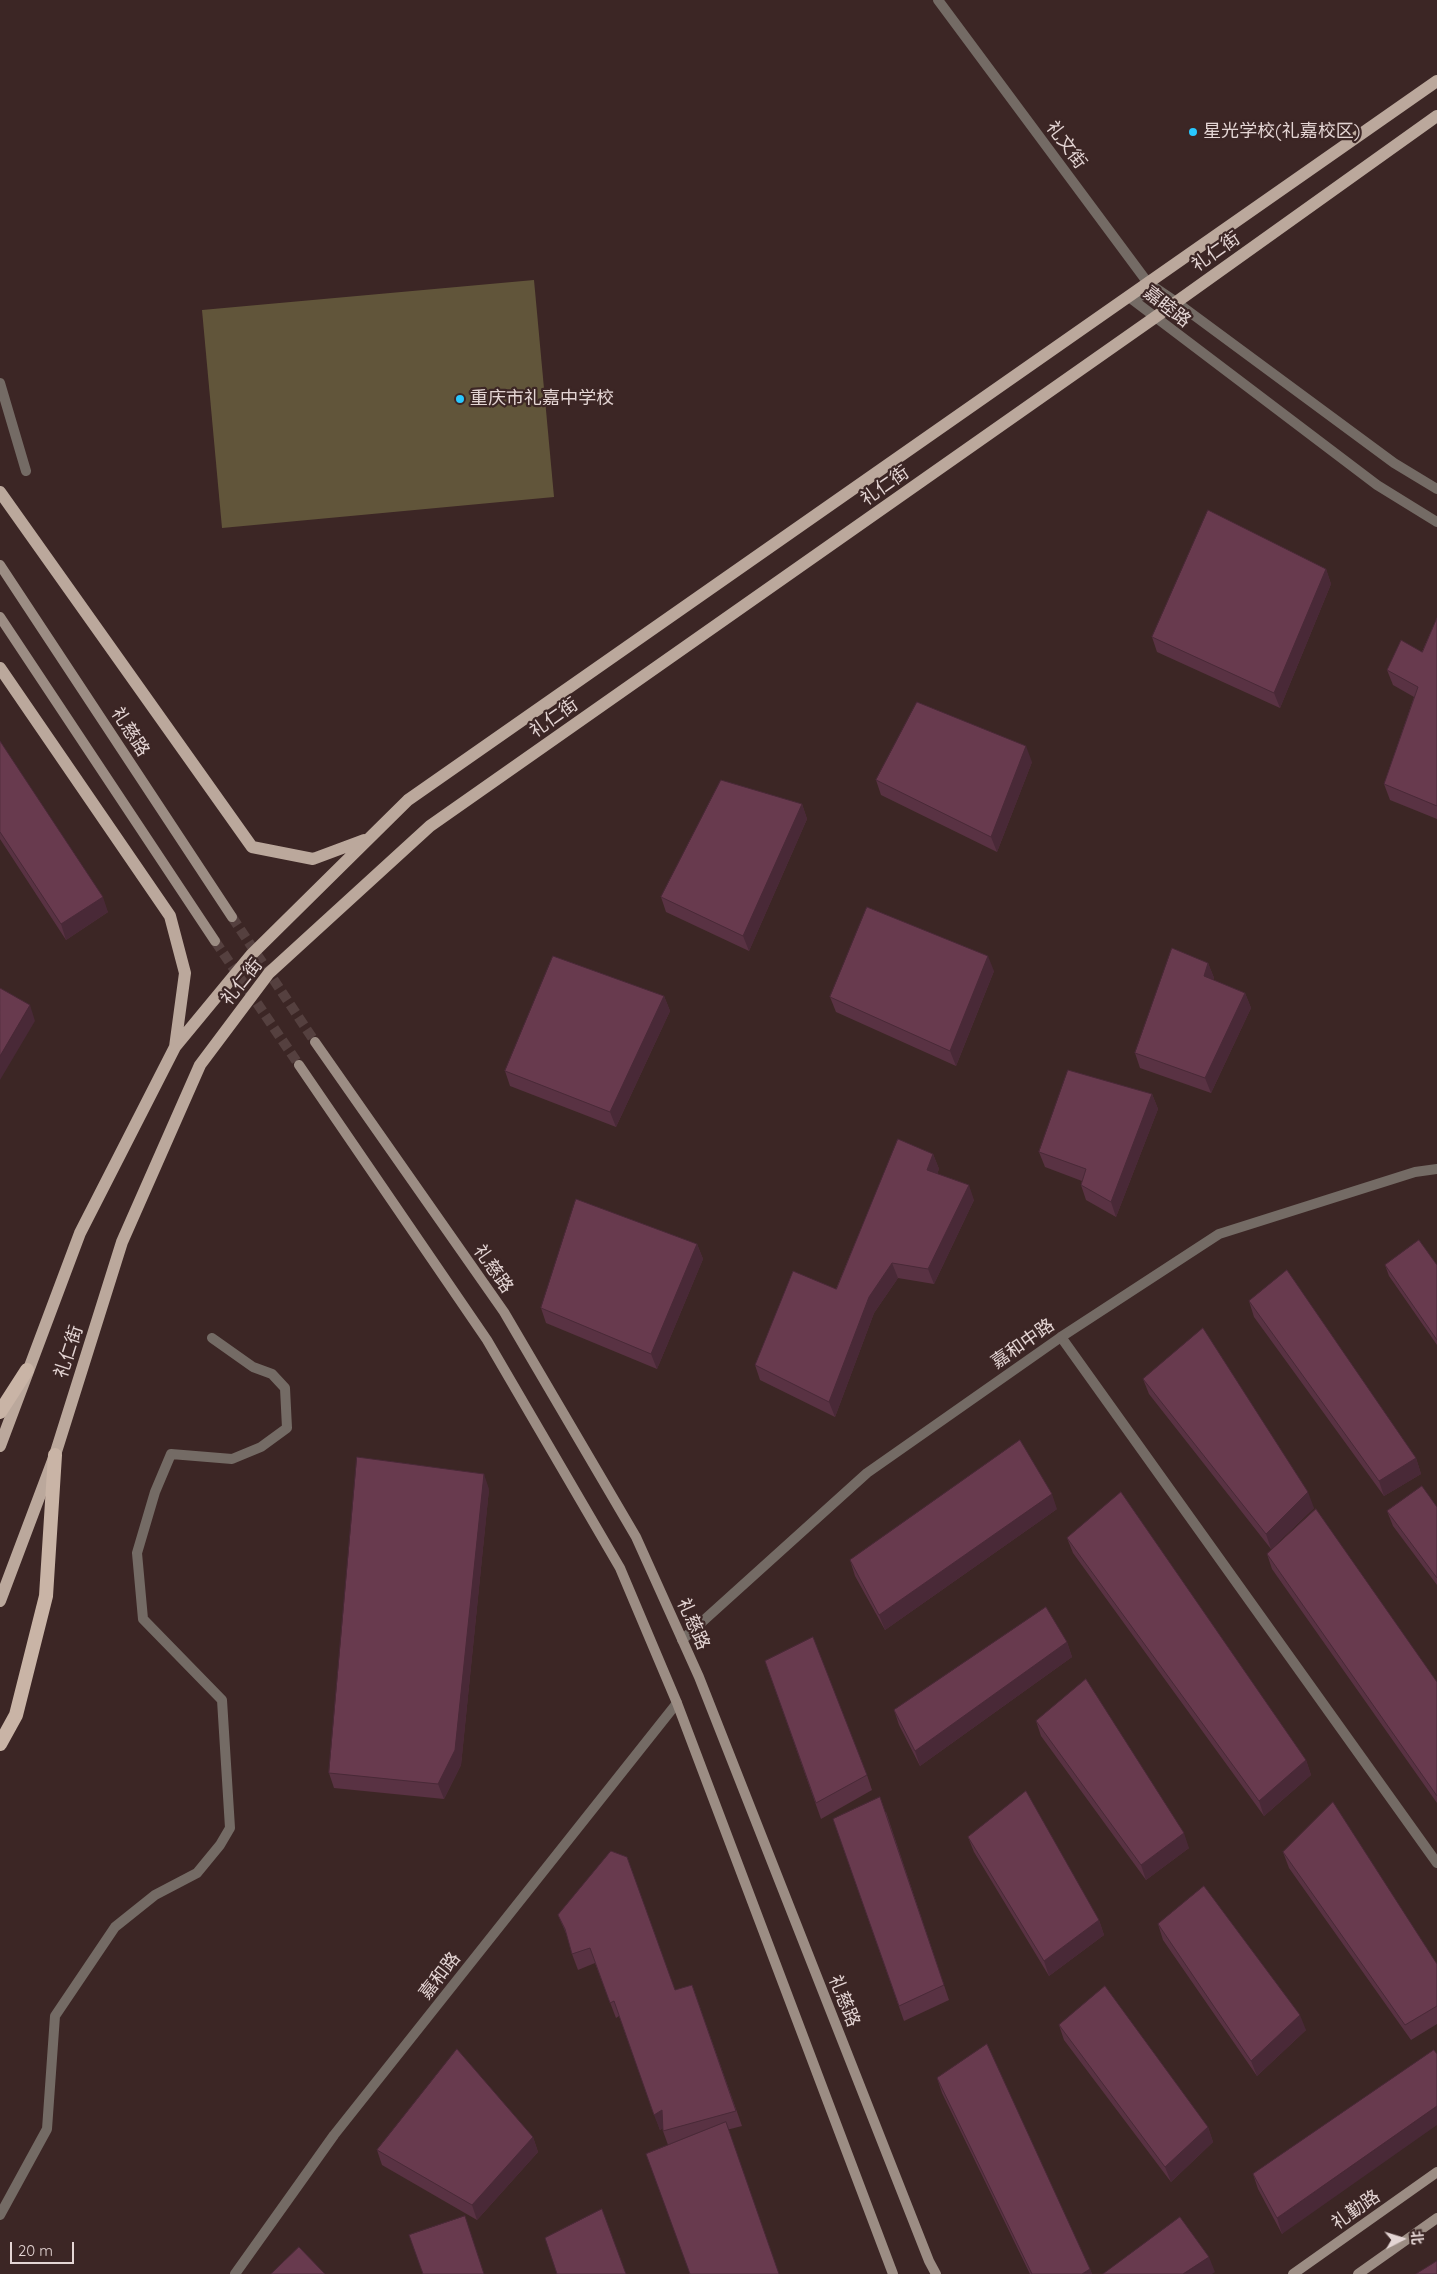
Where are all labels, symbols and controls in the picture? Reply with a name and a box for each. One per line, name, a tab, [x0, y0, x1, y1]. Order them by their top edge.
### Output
street label: 礼文街	[1041, 117, 1091, 173]
place label: 星光学校(礼嘉校区)	[1203, 121, 1360, 143]
marker: 星光学校(礼嘉校区)	[1187, 126, 1199, 138]
street label: 礼仁街	[1188, 228, 1244, 276]
street label: 嘉睦路	[1139, 282, 1195, 332]
place label: 重庆市礼嘉中学校	[470, 388, 614, 410]
marker: 重庆市礼嘉中学校	[454, 393, 466, 405]
street label: 礼仁街	[857, 462, 913, 510]
street label: 礼仁街	[526, 694, 582, 742]
street label: 礼慈路	[106, 703, 154, 761]
street label: 礼仁街	[217, 954, 267, 1010]
street label: 礼慈路	[469, 1241, 517, 1297]
street label: 嘉和中路	[987, 1315, 1059, 1373]
street label: 礼仁街	[50, 1323, 88, 1381]
street label: 礼慈路	[672, 1595, 714, 1653]
street label: 嘉和路	[415, 1948, 465, 2004]
street label: 礼慈路	[824, 1972, 864, 2030]
street label: 礼勤路	[1328, 2186, 1384, 2234]
north arrow	[1377, 2214, 1427, 2264]
text: 北	[1407, 2230, 1427, 2245]
scale bar	[12, 2232, 76, 2264]
text: 20 m	[18, 2241, 53, 2260]

